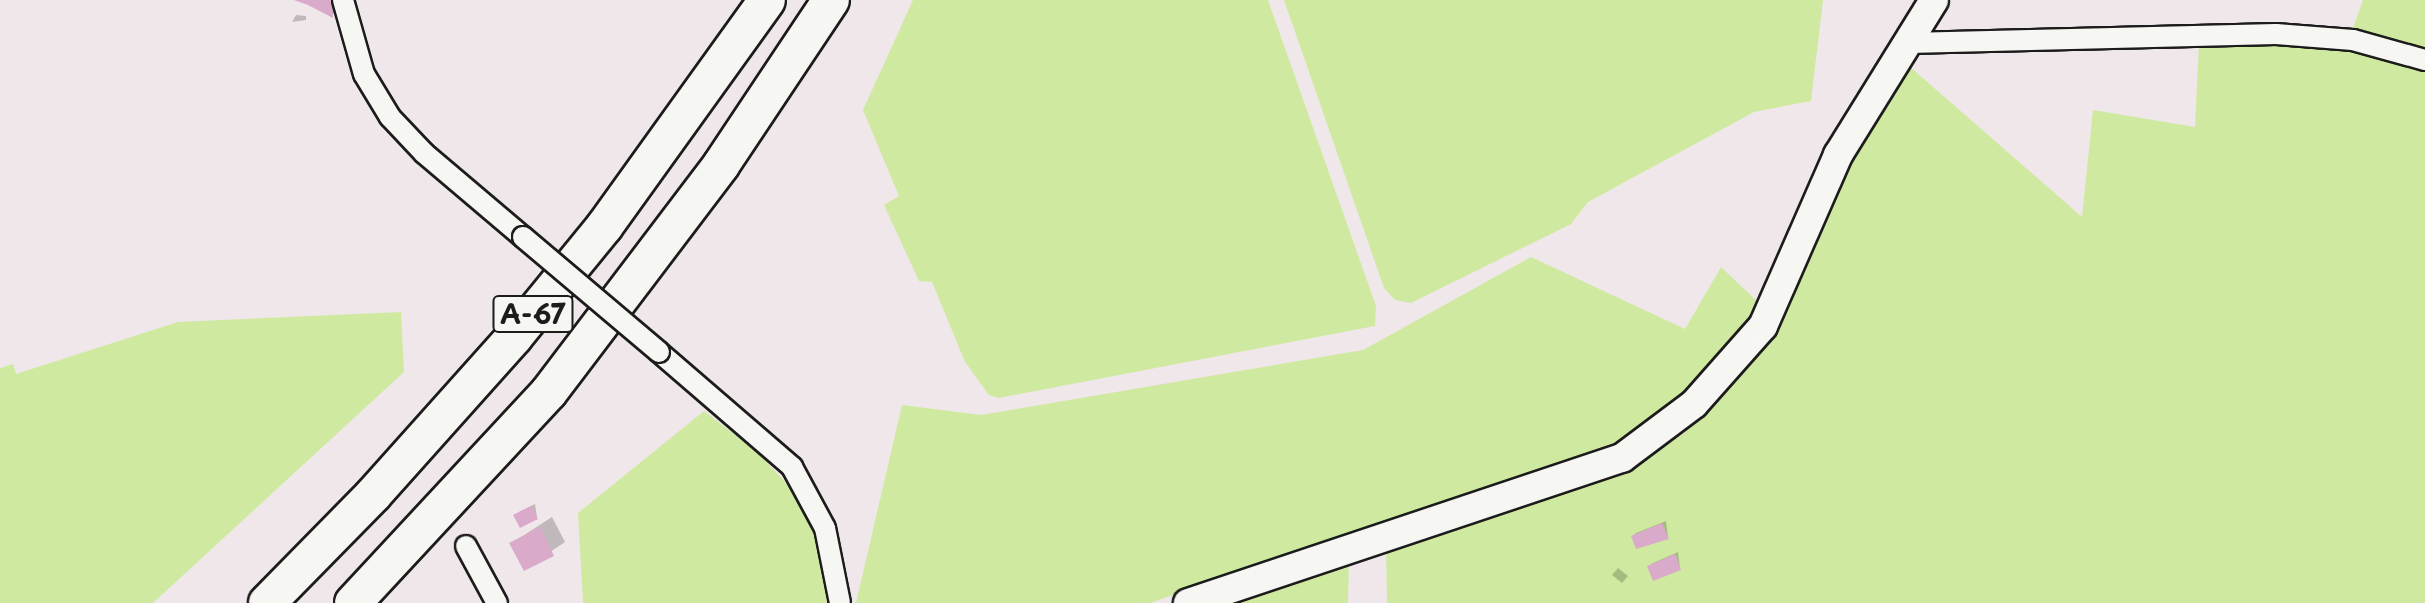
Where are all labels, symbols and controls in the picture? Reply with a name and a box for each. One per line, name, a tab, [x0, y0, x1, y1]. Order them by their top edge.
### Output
road number: A-67	[491, 292, 575, 336]

